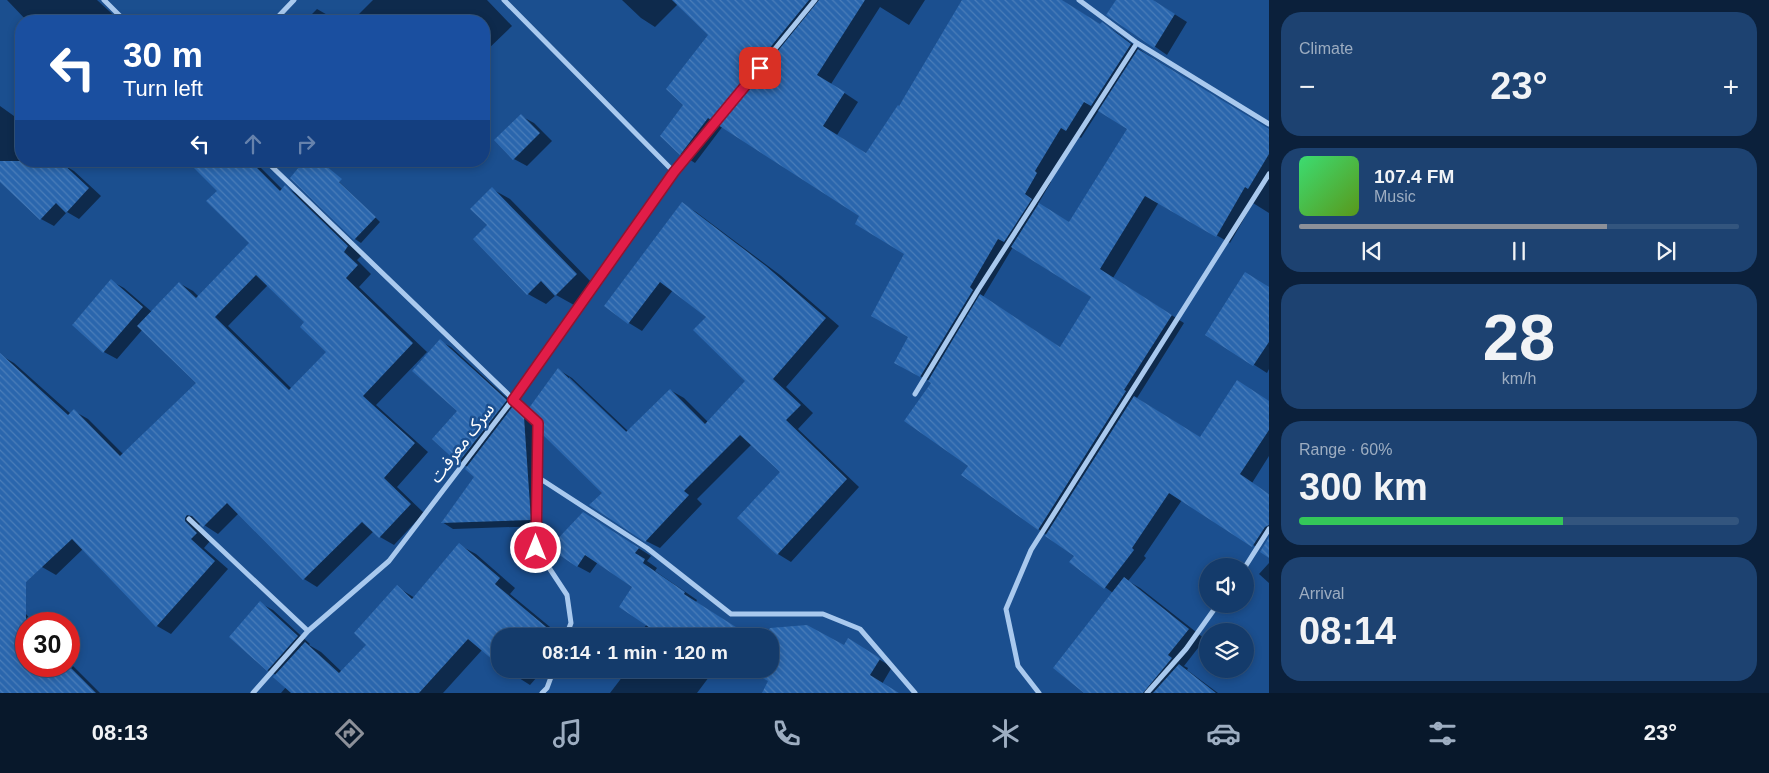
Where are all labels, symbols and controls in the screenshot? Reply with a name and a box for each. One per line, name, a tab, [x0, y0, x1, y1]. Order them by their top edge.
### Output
icon: left	[40, 35, 105, 100]
text: 30 m	[123, 35, 203, 74]
text: Climate	[1299, 40, 1353, 57]
pin	[739, 47, 781, 89]
icon: arrive	[746, 54, 774, 82]
text: 23°	[1490, 65, 1548, 107]
text: −	[1299, 71, 1315, 102]
text: +	[1723, 71, 1739, 102]
text: Turn left	[123, 76, 203, 101]
icon: left	[186, 130, 214, 158]
icon: ahead	[239, 130, 267, 158]
icon: right	[292, 130, 320, 158]
text: 107.4 FM	[1374, 166, 1454, 187]
text: Music	[1374, 188, 1416, 205]
icon: previous	[1358, 237, 1386, 265]
icon: pause	[1505, 237, 1533, 265]
icon: next	[1652, 237, 1680, 265]
text: 28	[1483, 301, 1555, 374]
text: km/h	[1502, 370, 1536, 387]
street label: سرک معرفت	[426, 399, 499, 487]
text: Range · 60%	[1299, 441, 1392, 458]
text: 300 km	[1299, 466, 1428, 508]
position arrow	[509, 521, 561, 573]
map controls	[1199, 558, 1254, 678]
button: sound	[1199, 558, 1254, 613]
text: Arrival	[1299, 585, 1344, 602]
text: 08:14	[1299, 610, 1396, 652]
speed limit sign: 30	[15, 612, 80, 677]
button: layers	[1199, 623, 1254, 678]
text: 08:14 · 1 min · 120 m	[542, 642, 728, 663]
icon: directions	[332, 716, 367, 751]
icon: music	[550, 716, 585, 751]
icon: phone	[769, 716, 804, 751]
icon: climate	[988, 716, 1023, 751]
icon: car	[1206, 716, 1241, 751]
icon: filters	[1425, 716, 1460, 751]
text: 08:13	[92, 720, 148, 745]
text: 23°	[1644, 720, 1677, 745]

